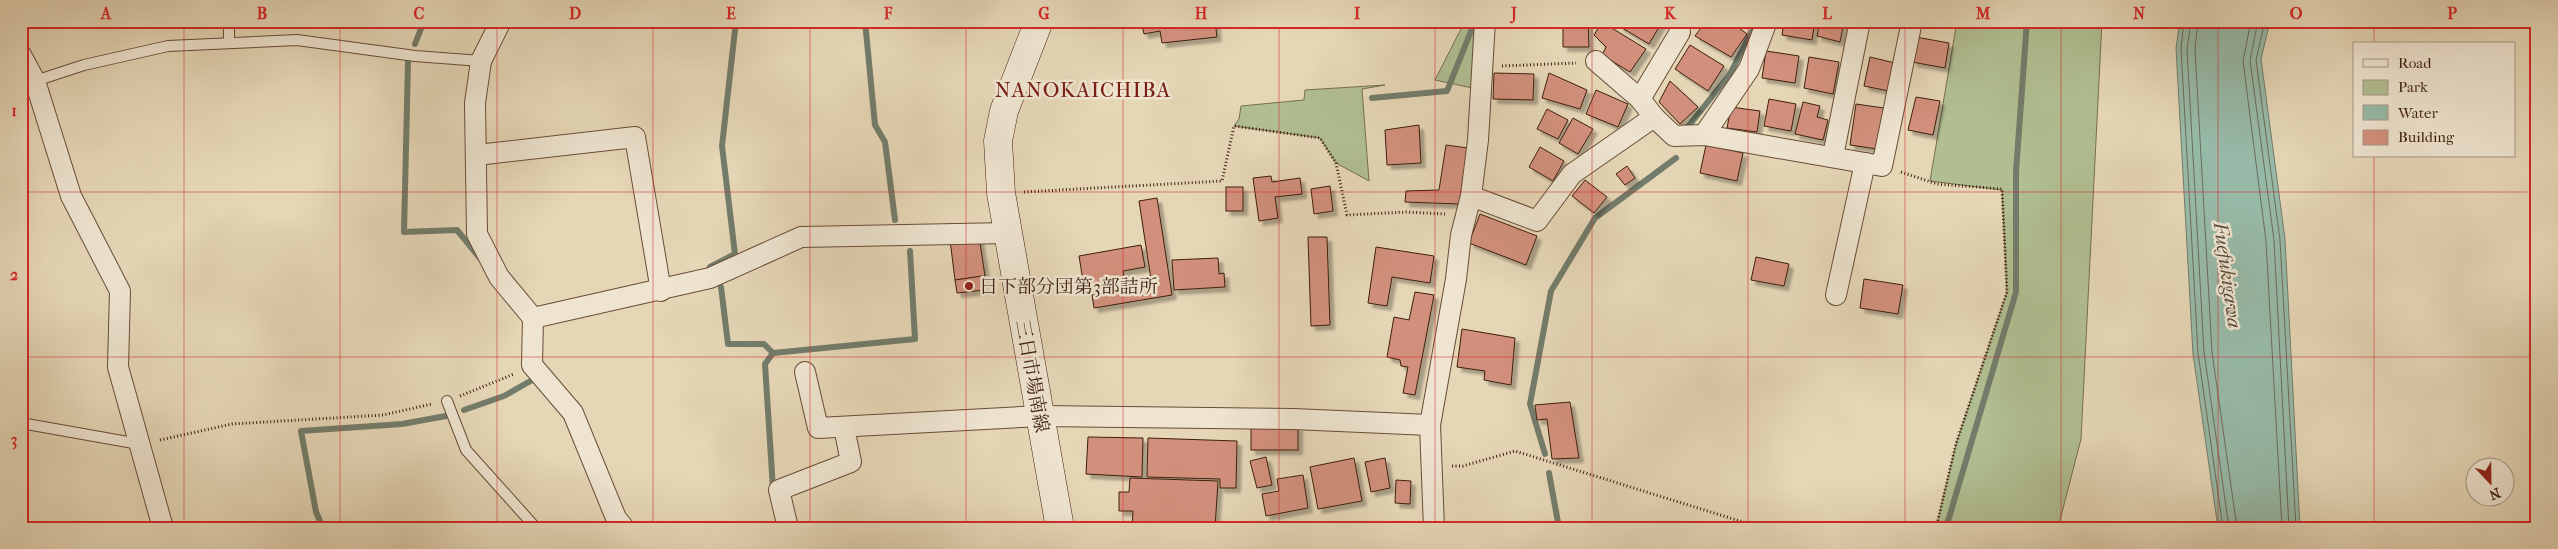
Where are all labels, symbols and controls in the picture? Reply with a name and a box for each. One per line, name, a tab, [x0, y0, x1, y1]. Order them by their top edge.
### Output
text: A	[100, 4, 112, 23]
text: B	[257, 4, 267, 23]
text: C	[414, 4, 425, 23]
text: D	[569, 4, 581, 23]
text: E	[726, 4, 736, 23]
text: F	[883, 4, 893, 23]
text: G	[1038, 4, 1050, 23]
text: H	[1195, 4, 1208, 23]
text: I	[1354, 4, 1361, 23]
text: J	[1509, 4, 1517, 24]
text: K	[1664, 4, 1677, 23]
text: L	[1822, 4, 1832, 23]
text: M	[1975, 4, 1991, 23]
text: N	[2133, 4, 2146, 23]
text: O	[2290, 4, 2303, 23]
text: P	[2447, 4, 2457, 23]
legend	[2353, 42, 2516, 158]
text: Road	[2398, 54, 2432, 72]
district label: NANOKAICHIBA	[995, 78, 1171, 102]
text: Park	[2398, 78, 2428, 96]
text: 1	[11, 101, 17, 120]
text: Water	[2397, 104, 2438, 122]
text: Building	[2398, 128, 2455, 146]
water label: Fuefukigawa	[2209, 220, 2246, 329]
text: 2	[10, 265, 18, 284]
place label: 日下部分団第3部詰所	[979, 276, 1158, 298]
marker: 日下部分団第3部詰所	[963, 280, 975, 292]
street label: 三日市場南線	[1011, 318, 1053, 434]
text: 3	[11, 430, 17, 450]
north arrow	[2466, 456, 2516, 506]
text: N	[2486, 484, 2503, 504]

